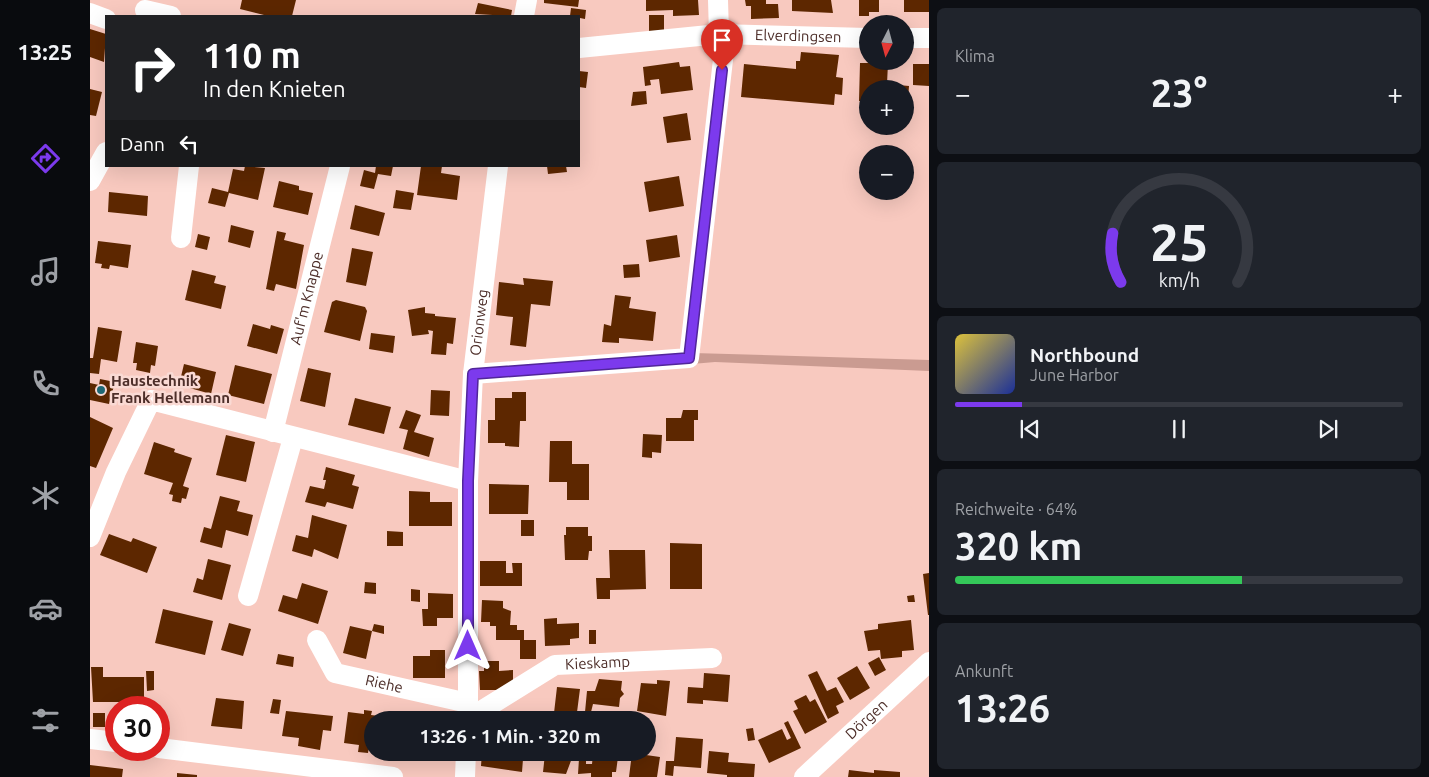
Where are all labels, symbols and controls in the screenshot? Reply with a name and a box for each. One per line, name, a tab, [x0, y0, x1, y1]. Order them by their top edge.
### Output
north arrow	[859, 15, 914, 70]
map controls	[859, 15, 914, 200]
pin	[701, 19, 743, 70]
icon: arrive	[708, 26, 736, 54]
street label: Elverdingsen	[755, 26, 842, 45]
icon: right	[120, 35, 185, 100]
text: 110 m	[203, 35, 301, 75]
text: 13:25	[17, 39, 73, 64]
text: Klima	[955, 47, 995, 65]
text: 23°	[1151, 72, 1207, 114]
text: In den Knieten	[203, 76, 346, 101]
text: −	[955, 78, 971, 109]
text: +	[1387, 78, 1403, 109]
button: +	[859, 80, 914, 135]
icon: left	[175, 130, 203, 158]
text: Dann	[120, 133, 165, 155]
icon: directions	[28, 141, 63, 176]
button: −	[859, 145, 914, 200]
text: 25	[1150, 213, 1208, 271]
street label: Auf'm Knappe	[286, 250, 326, 346]
icon: music	[28, 254, 63, 289]
text: km/h	[1158, 270, 1200, 290]
street label: Orionweg	[466, 288, 491, 357]
text: Northbound	[1030, 344, 1139, 366]
icon: phone	[28, 366, 63, 401]
text: June Harbor	[1030, 366, 1119, 384]
place label: Haustechnik Frank Hellemann	[111, 372, 230, 406]
marker: Haustechnik Frank Hellemann	[95, 384, 107, 396]
icon: previous	[1016, 415, 1044, 443]
icon: pause	[1165, 415, 1193, 443]
icon: next	[1314, 415, 1342, 443]
icon: climate	[28, 478, 63, 513]
text: Reichweite · 64%	[955, 500, 1077, 518]
text: 320 km	[955, 525, 1082, 567]
icon: car	[28, 591, 63, 626]
position arrow	[441, 619, 493, 671]
street label: Kieskamp	[565, 653, 630, 673]
text: Ankunft	[955, 662, 1013, 680]
street label: Riehe	[364, 671, 405, 696]
text: 13:26	[955, 687, 1050, 729]
speed limit sign: 30	[105, 696, 170, 761]
street label: Dörgen	[842, 696, 891, 742]
icon: filters	[28, 703, 63, 738]
text: 13:26 · 1 Min. · 320 m	[419, 725, 601, 747]

